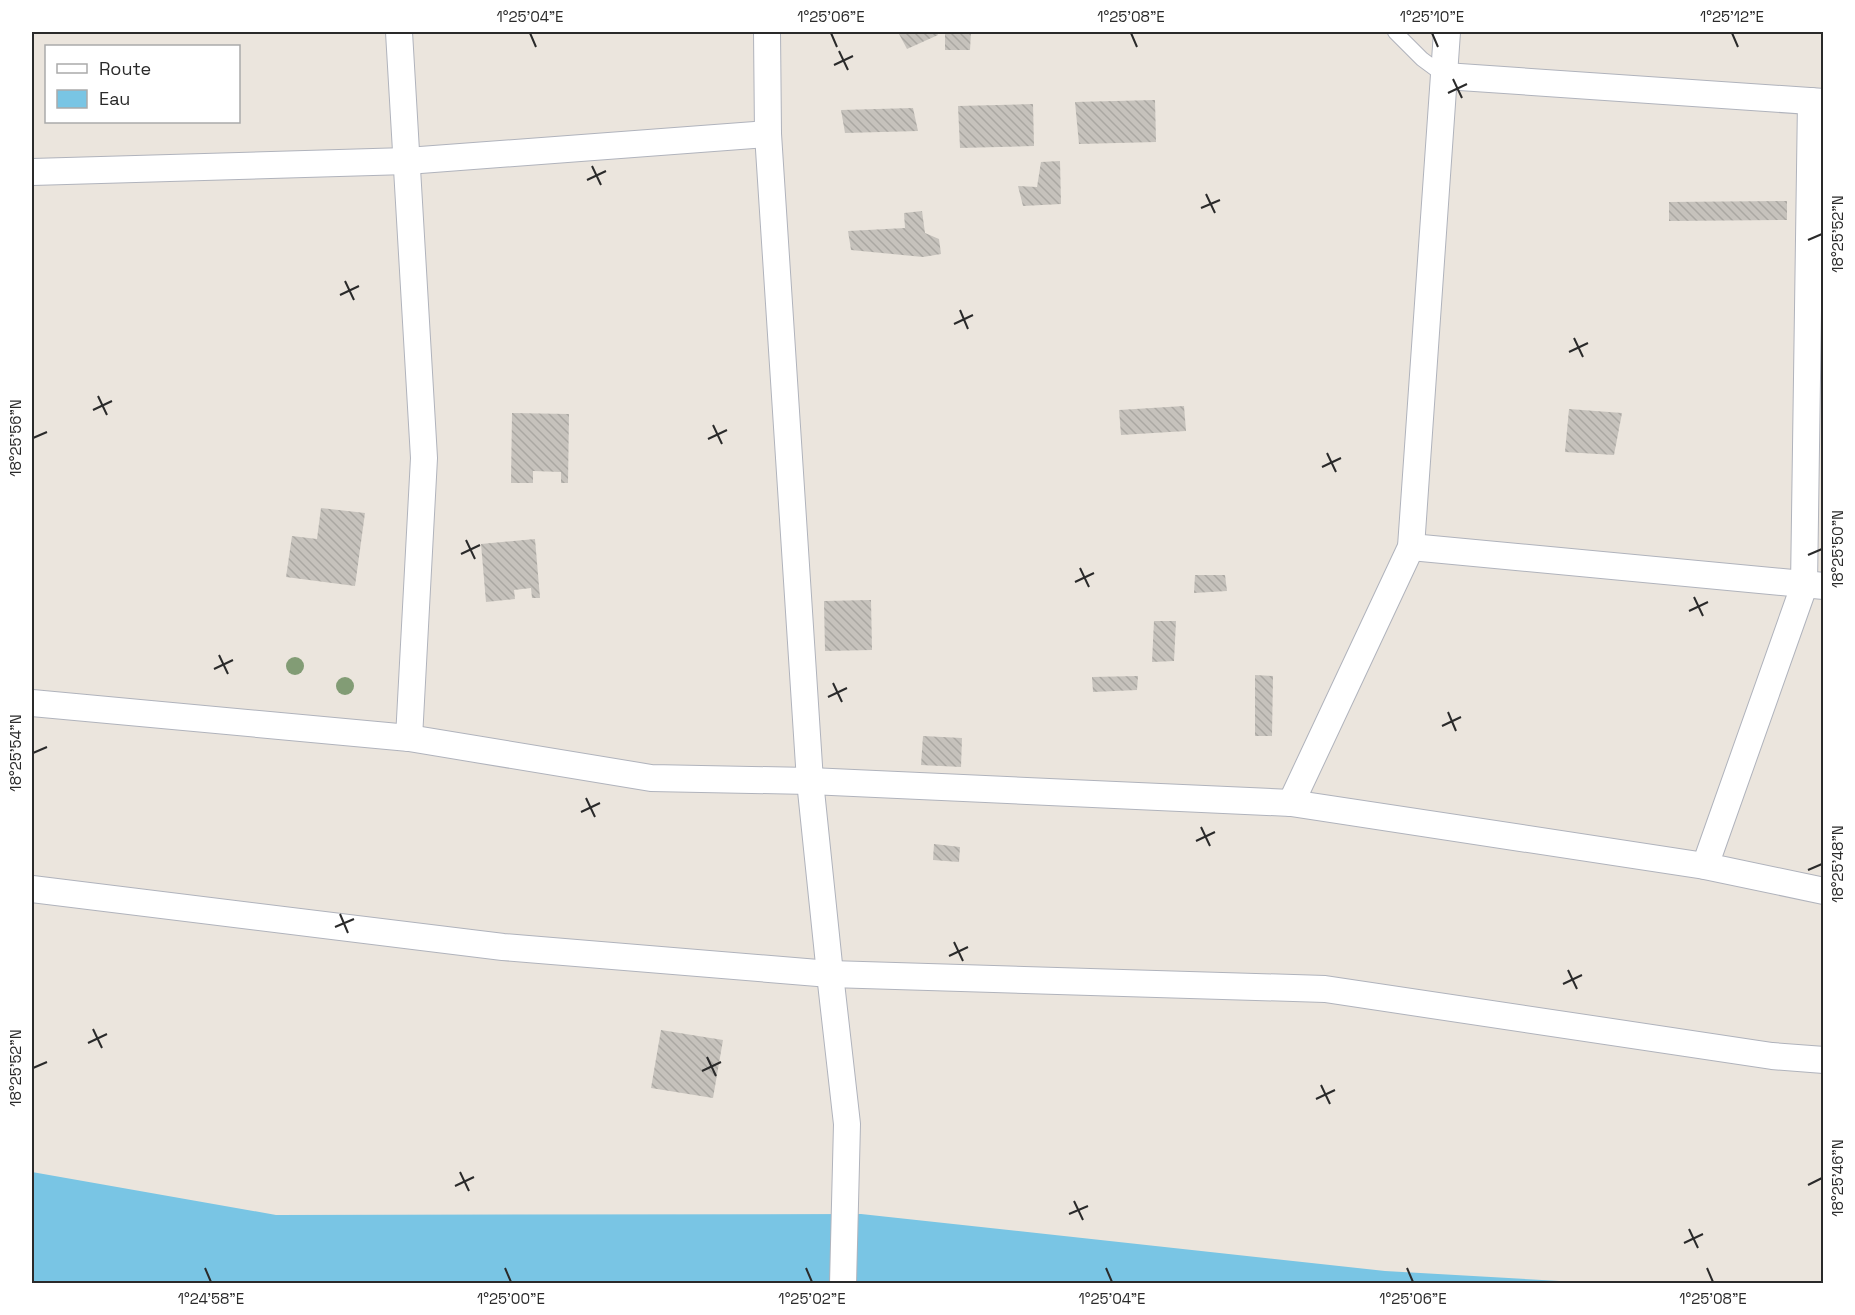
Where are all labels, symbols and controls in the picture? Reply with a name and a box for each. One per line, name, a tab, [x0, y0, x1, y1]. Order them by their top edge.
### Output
text: 1°25'04"E	[496, 7, 564, 26]
text: 1°25'06"E	[797, 7, 865, 26]
text: 1°25'08"E	[1097, 7, 1165, 26]
text: 1°25'10"E	[1400, 7, 1464, 26]
text: 1°25'12"E	[1700, 7, 1764, 26]
legend	[45, 45, 240, 123]
text: Route	[99, 57, 151, 80]
text: Eau	[99, 87, 130, 110]
text: 18°25'52"N	[1828, 195, 1847, 273]
text: 18°25'56"N	[6, 399, 25, 477]
text: 18°25'50"N	[1828, 510, 1847, 588]
text: 18°25'54"N	[6, 714, 25, 792]
text: 18°25'48"N	[1828, 825, 1847, 903]
text: 18°25'52"N	[6, 1029, 25, 1107]
text: 18°25'46"N	[1828, 1139, 1847, 1217]
text: 1°24'58"E	[178, 1289, 244, 1308]
text: 1°25'00"E	[477, 1289, 545, 1308]
text: 1°25'02"E	[778, 1289, 846, 1308]
text: 1°25'04"E	[1078, 1289, 1146, 1308]
text: 1°25'06"E	[1379, 1289, 1447, 1308]
text: 1°25'08"E	[1679, 1289, 1747, 1308]

